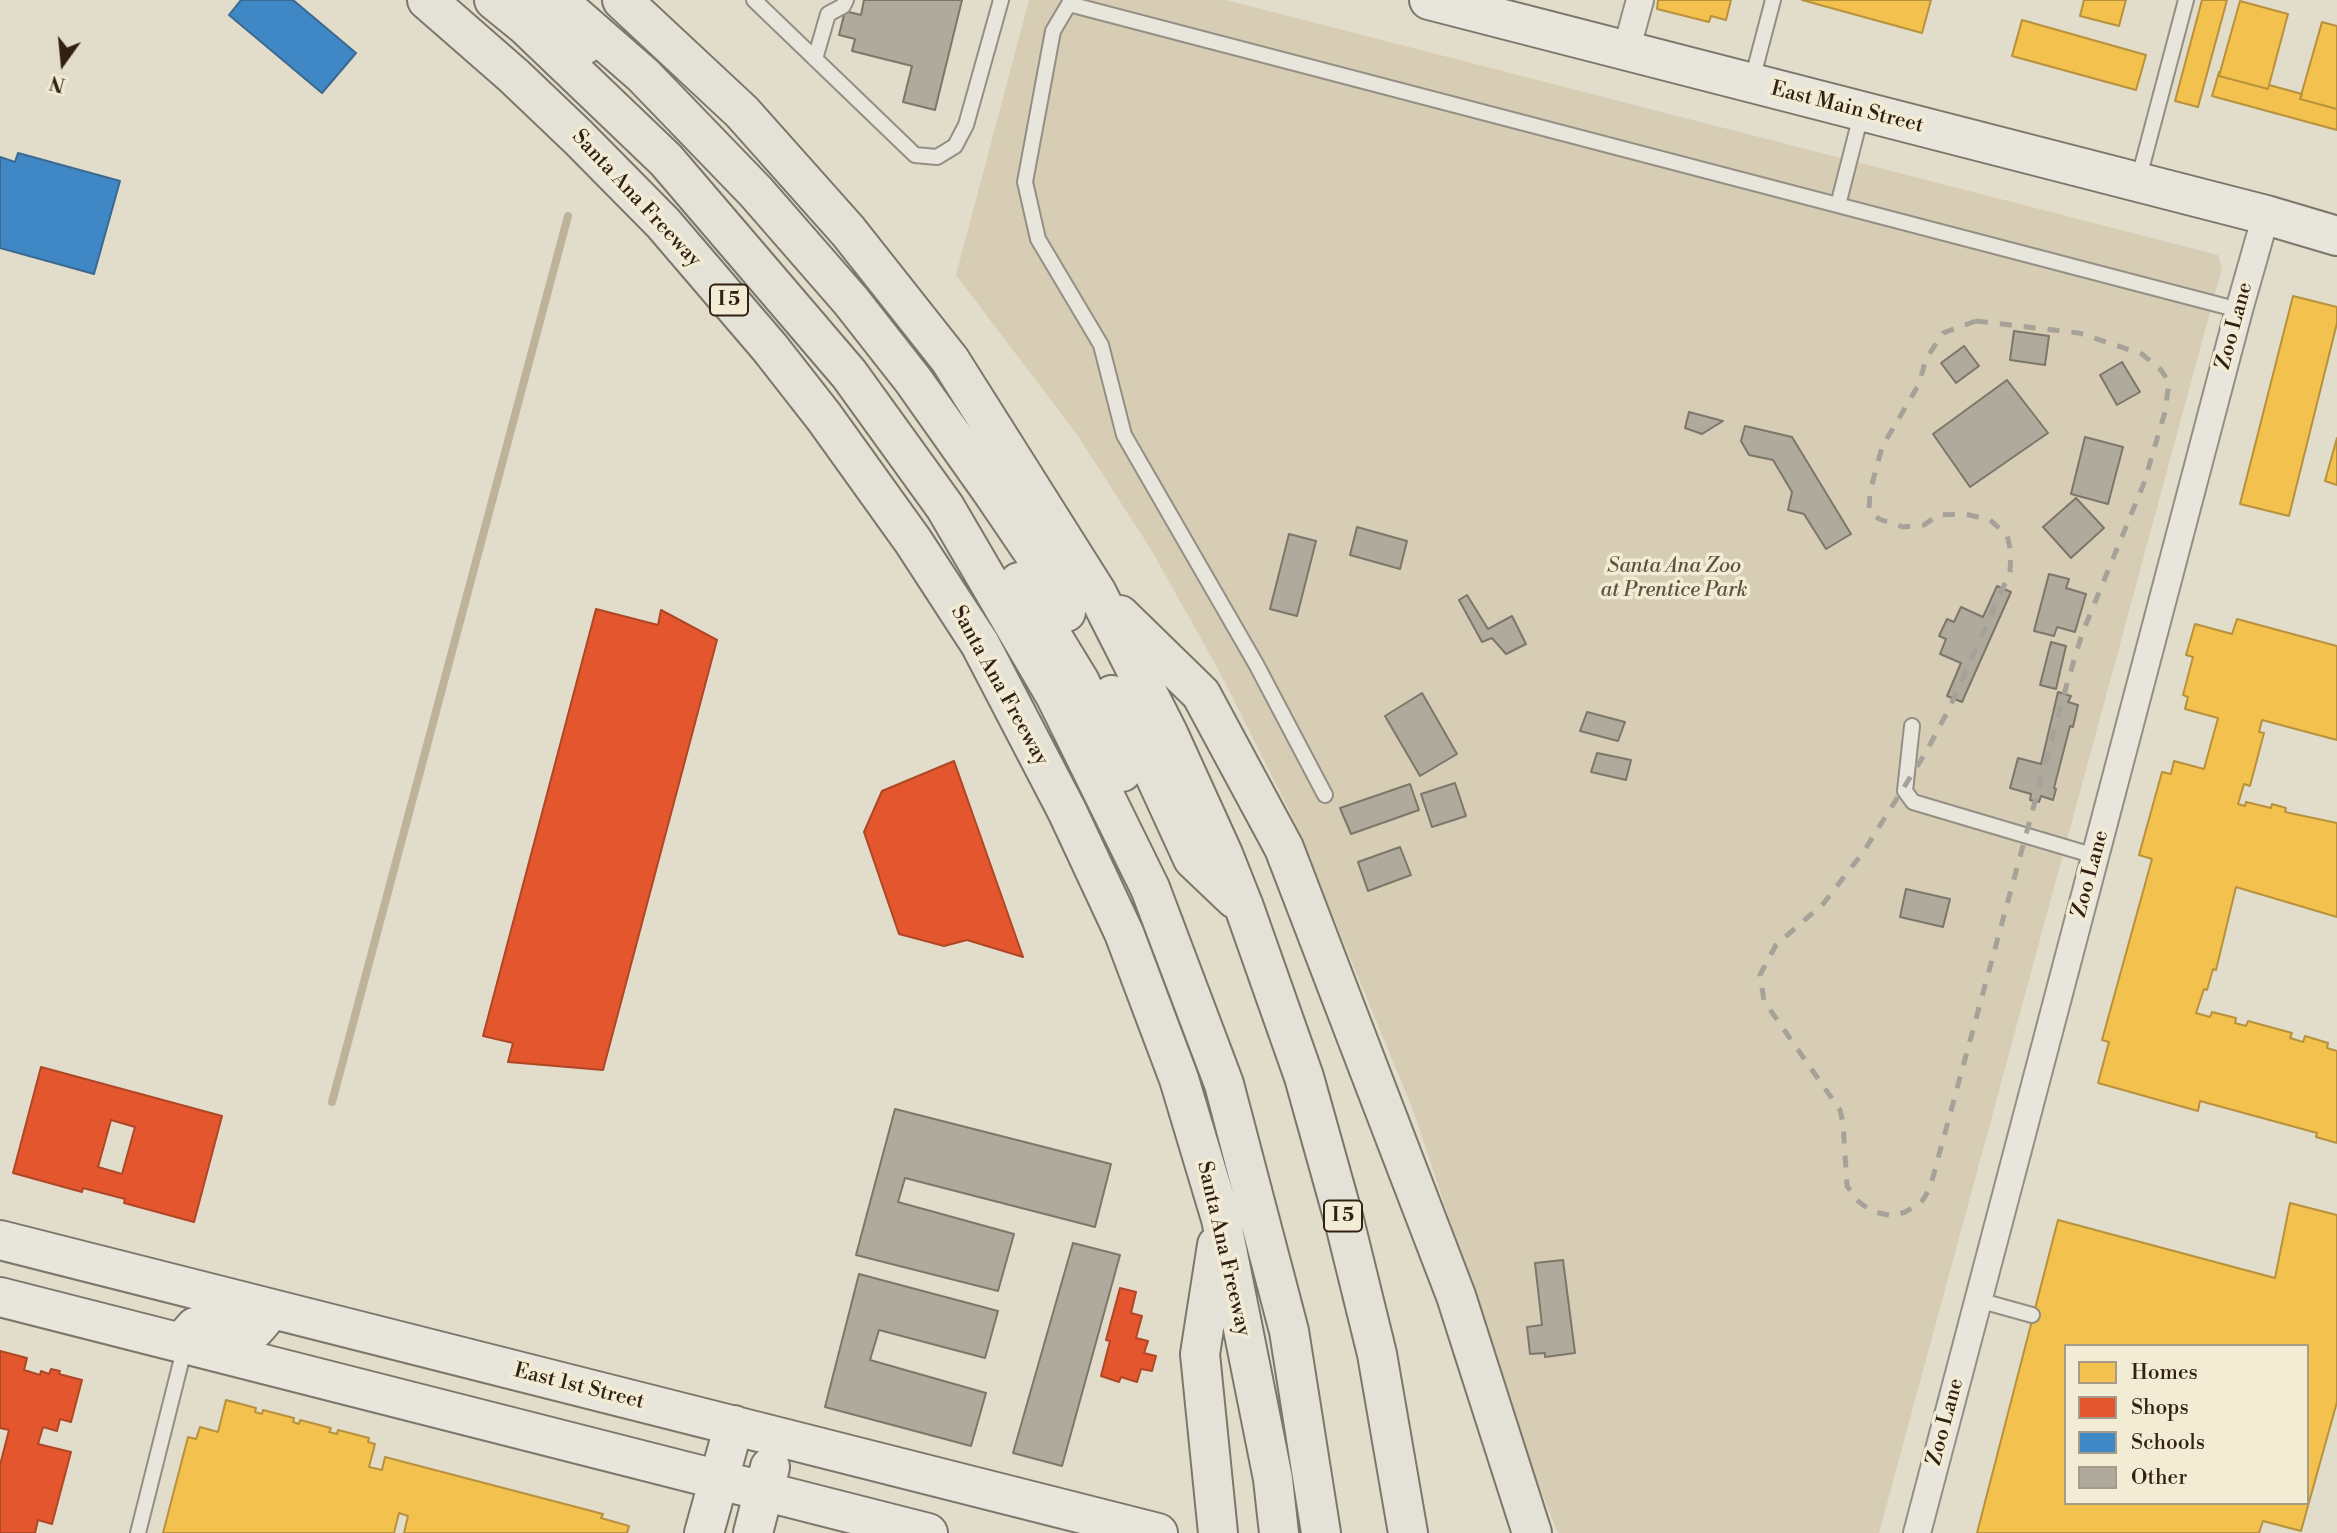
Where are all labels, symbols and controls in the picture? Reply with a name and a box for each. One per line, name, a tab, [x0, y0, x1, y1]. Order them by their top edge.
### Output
north arrow	[28, 28, 98, 98]
text: N	[47, 70, 68, 97]
street label: East Main Street	[1768, 77, 1926, 139]
street label: Santa Ana Freeway	[566, 125, 706, 273]
street label: Zoo Lane	[2211, 280, 2259, 372]
road number: I 5	[710, 284, 748, 316]
park label: Santa Ana Zoo at Prentice Park	[1601, 554, 1747, 604]
street label: Santa Ana Freeway	[945, 602, 1053, 770]
street label: Zoo Lane	[2067, 828, 2115, 920]
street label: Santa Ana Freeway	[1191, 1159, 1255, 1339]
road number: I 5	[1324, 1200, 1362, 1232]
legend	[2064, 1344, 2309, 1505]
street label: East 1st Street	[511, 1359, 647, 1415]
text: Homes	[2131, 1360, 2198, 1386]
street label: Zoo Lane	[1922, 1376, 1970, 1468]
text: Shops	[2131, 1395, 2189, 1421]
text: Schools	[2131, 1430, 2205, 1456]
text: Other	[2131, 1465, 2187, 1491]

